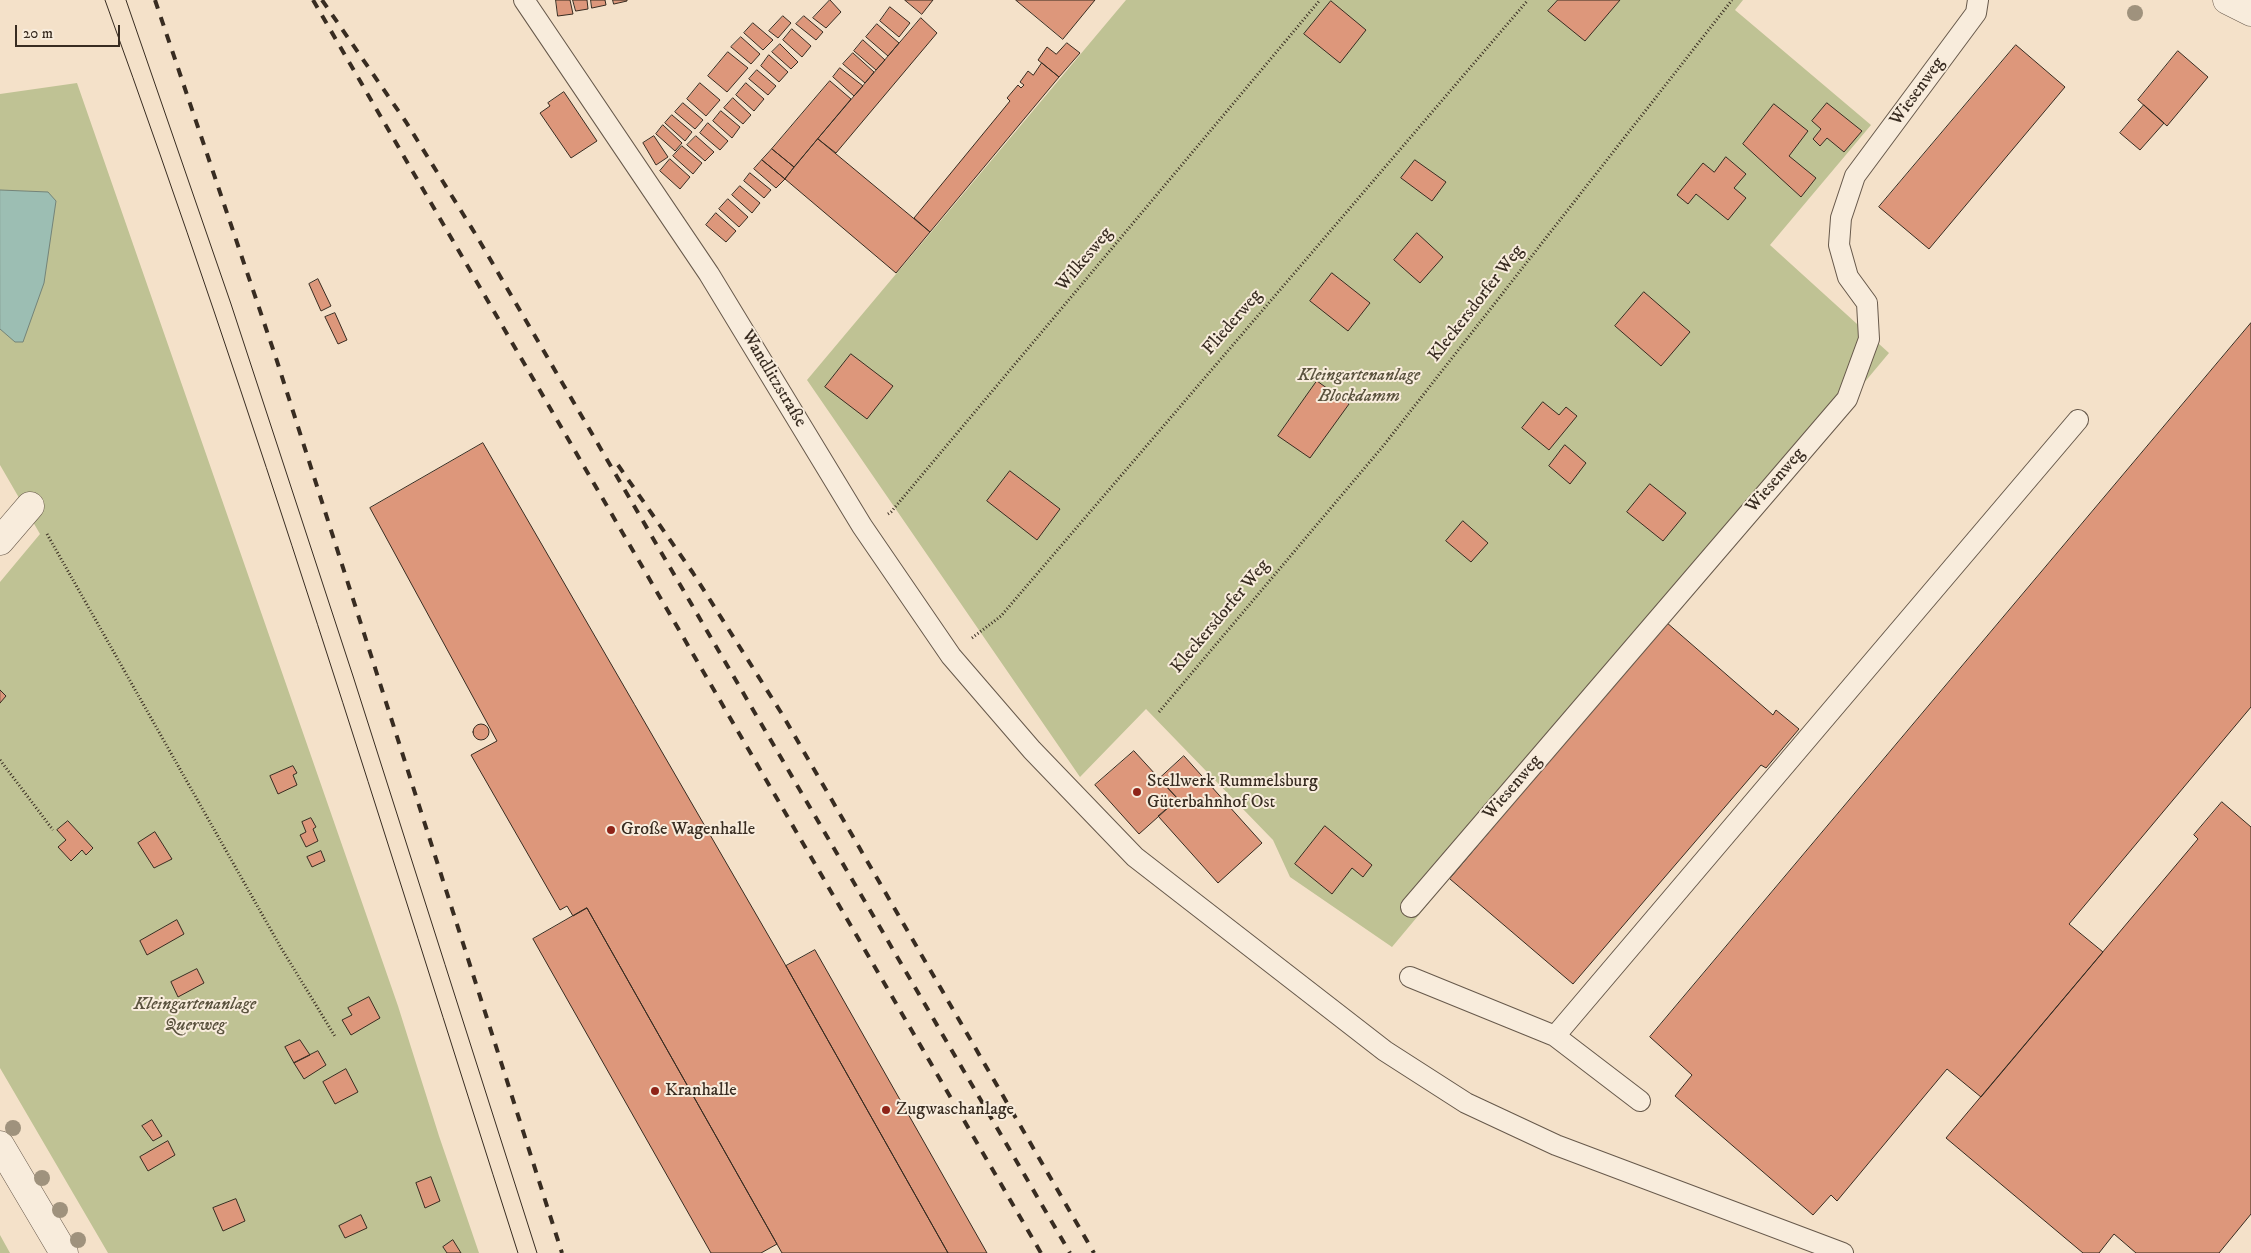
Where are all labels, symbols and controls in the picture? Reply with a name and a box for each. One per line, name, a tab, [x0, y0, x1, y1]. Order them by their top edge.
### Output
scale bar	[18, 15, 122, 47]
text: 20 m	[23, 24, 53, 43]
street label: Wiesenweg	[1886, 54, 1950, 130]
street label: Wilkesweg	[1052, 224, 1118, 296]
street label: Kleckersdorfer Weg	[1425, 241, 1529, 367]
street label: Fliederweg	[1199, 286, 1267, 360]
street label: Wandlitzstraße	[736, 327, 810, 431]
park label: Kleingartenanlage Blockdamm	[1298, 365, 1420, 408]
street label: Wiesenweg	[1742, 444, 1810, 518]
street label: Kleckersdorfer Weg	[1167, 556, 1275, 678]
street label: Wiesenweg	[1479, 751, 1547, 825]
place label: Stellwerk Rummelsburg Güterbahnhof Ost	[1147, 771, 1318, 814]
marker: Stellwerk Rummelsburg Güterbahnhof Ost	[1131, 786, 1143, 798]
place label: Große Wagenhalle	[621, 819, 755, 841]
marker: Große Wagenhalle	[605, 824, 617, 836]
park label: Kleingartenanlage Querweg	[134, 994, 256, 1036]
place label: Kranhalle	[665, 1080, 737, 1102]
marker: Kranhalle	[649, 1085, 661, 1097]
place label: Zugwaschanlage	[896, 1099, 1014, 1121]
marker: Zugwaschanlage	[880, 1104, 892, 1116]

